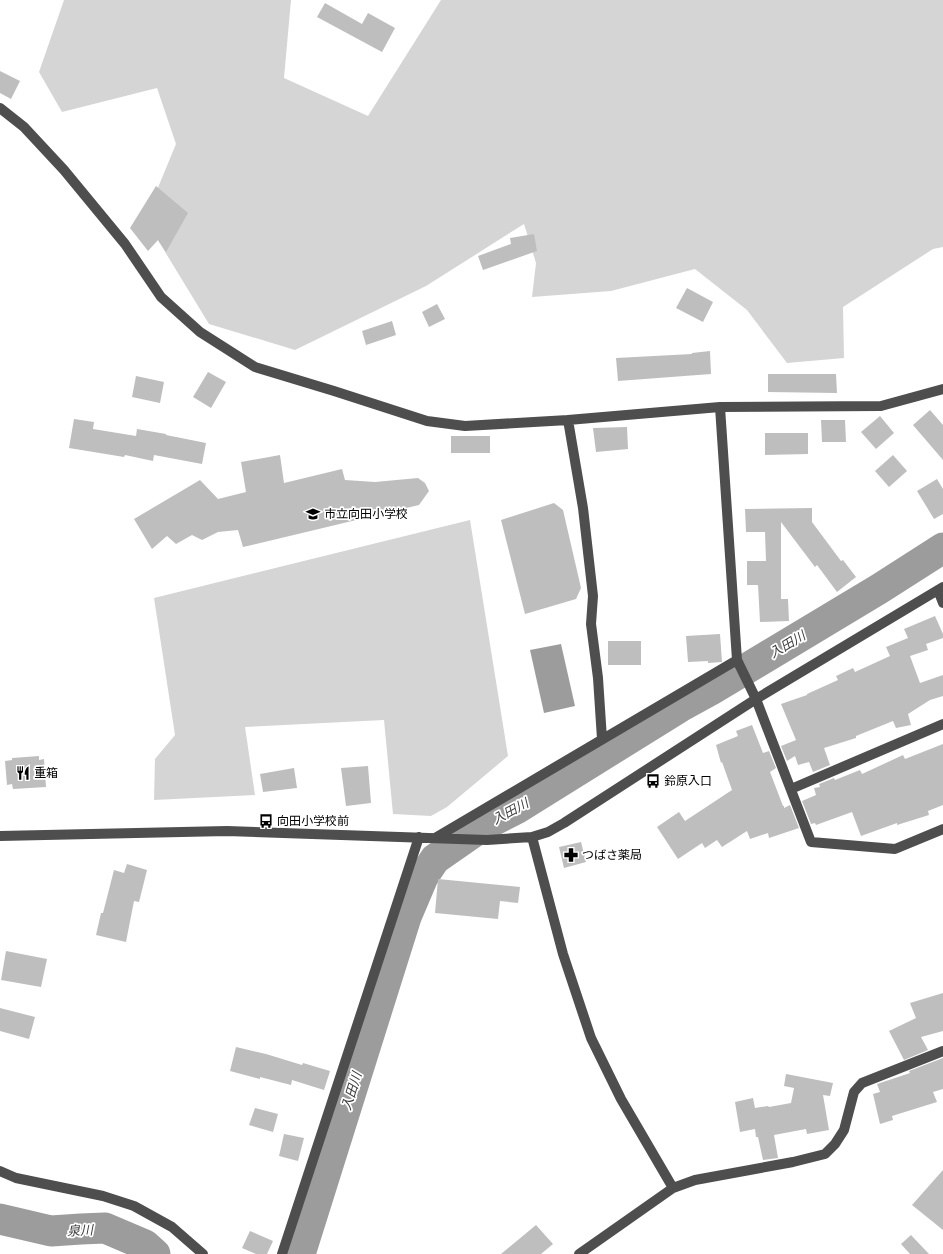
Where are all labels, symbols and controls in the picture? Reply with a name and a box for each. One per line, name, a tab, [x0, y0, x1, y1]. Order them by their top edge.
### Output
school or university icon: 市立向田小学校	[305, 506, 321, 522]
place label: 市立向田小学校	[324, 506, 408, 520]
water label: 入田川	[766, 626, 810, 661]
restaurant icon: 重箱	[15, 765, 31, 781]
place label: 重箱	[34, 765, 58, 779]
bus stop icon: 鈴原入口	[645, 773, 661, 789]
place label: 鈴原入口	[664, 773, 712, 787]
water label: 入田川	[489, 794, 533, 827]
bus stop icon: 向田小学校前	[258, 813, 274, 829]
place label: 向田小学校前	[277, 813, 349, 827]
pharmacy icon: つばさ薬局	[563, 847, 579, 863]
place label: つばさ薬局	[582, 847, 642, 861]
water label: 入田川	[338, 1068, 365, 1112]
water label: 泉川	[67, 1221, 95, 1239]

